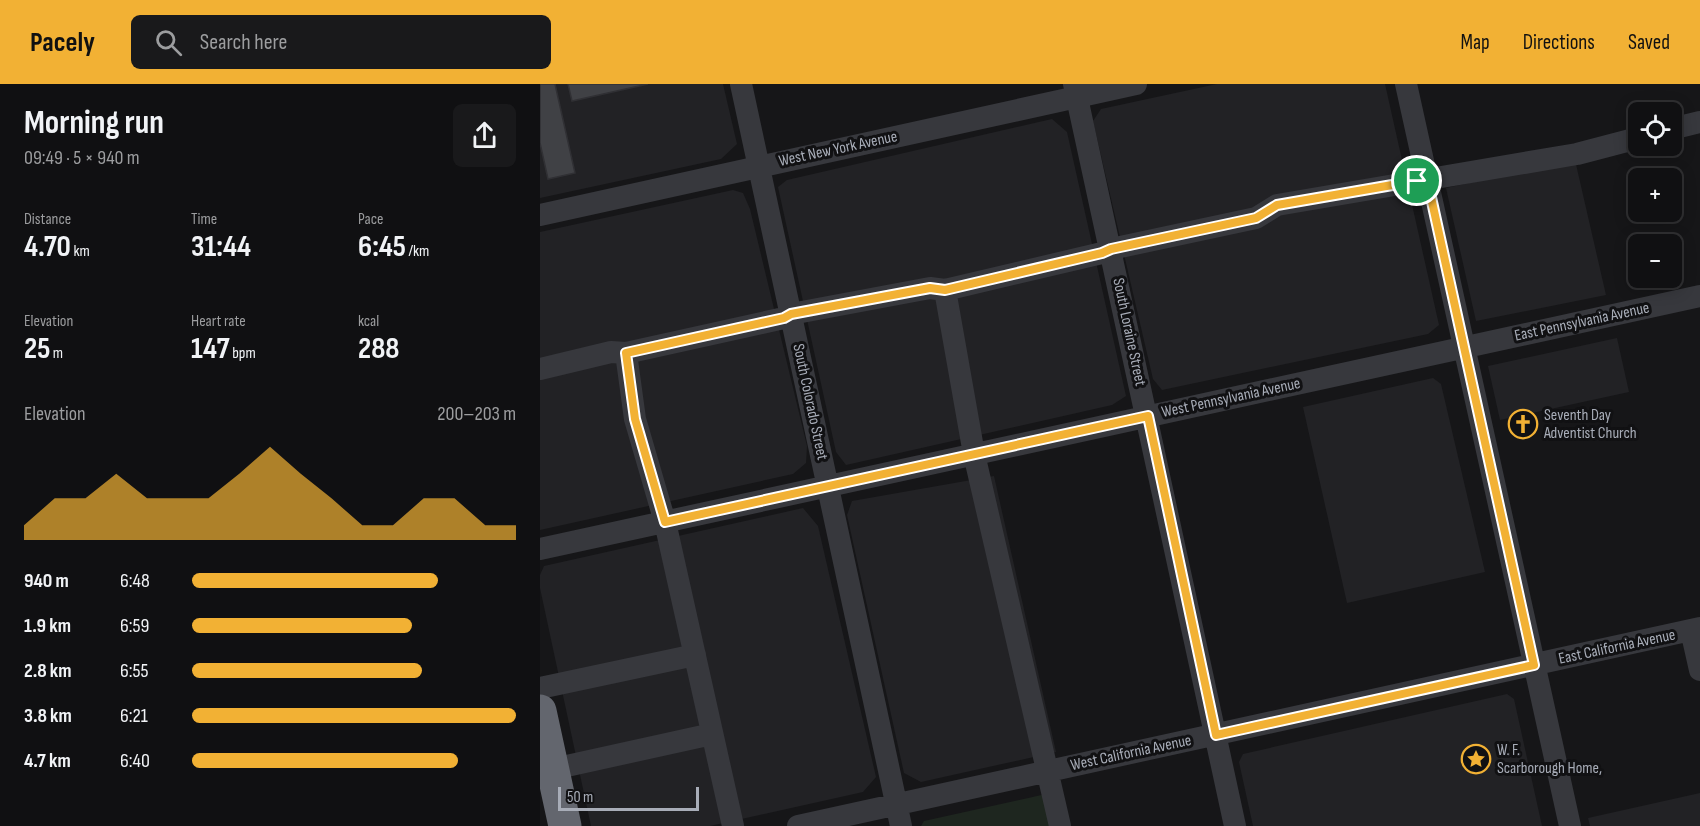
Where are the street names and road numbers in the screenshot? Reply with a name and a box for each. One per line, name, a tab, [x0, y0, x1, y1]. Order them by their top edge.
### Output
street label: West New York Avenue	[777, 127, 899, 171]
street label: South Loraine Street	[1108, 276, 1150, 388]
street label: East Pennsylvania Avenue	[1513, 298, 1651, 346]
street label: South Colorado Street	[788, 342, 832, 462]
street label: West Pennsylvania Avenue	[1160, 374, 1302, 422]
street label: East California Avenue	[1557, 625, 1677, 669]
street label: West California Avenue	[1069, 731, 1193, 775]

